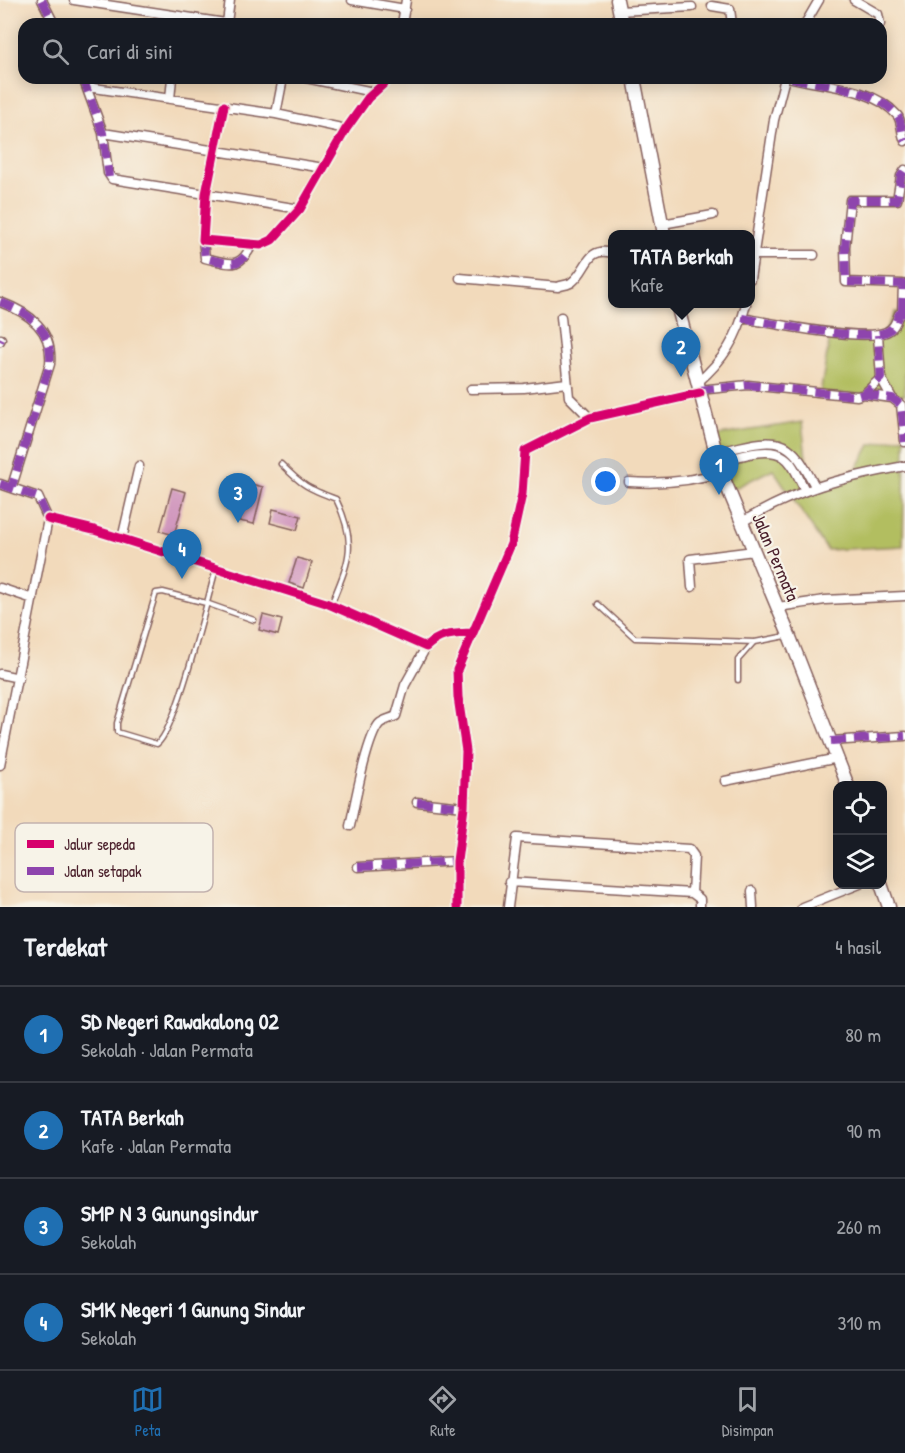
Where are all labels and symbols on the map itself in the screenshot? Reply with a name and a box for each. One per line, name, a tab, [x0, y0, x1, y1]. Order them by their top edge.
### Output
pin: 2	[662, 328, 700, 377]
pin: 1	[700, 446, 738, 495]
your location	[591, 467, 620, 496]
pin: 3	[218, 474, 258, 523]
street label: Jalan Permata	[746, 509, 806, 605]
pin: 4	[162, 530, 201, 579]
legend	[15, 823, 213, 892]
text: Jalur sepeda	[64, 833, 135, 855]
text: Jalan setapak	[64, 860, 142, 882]

